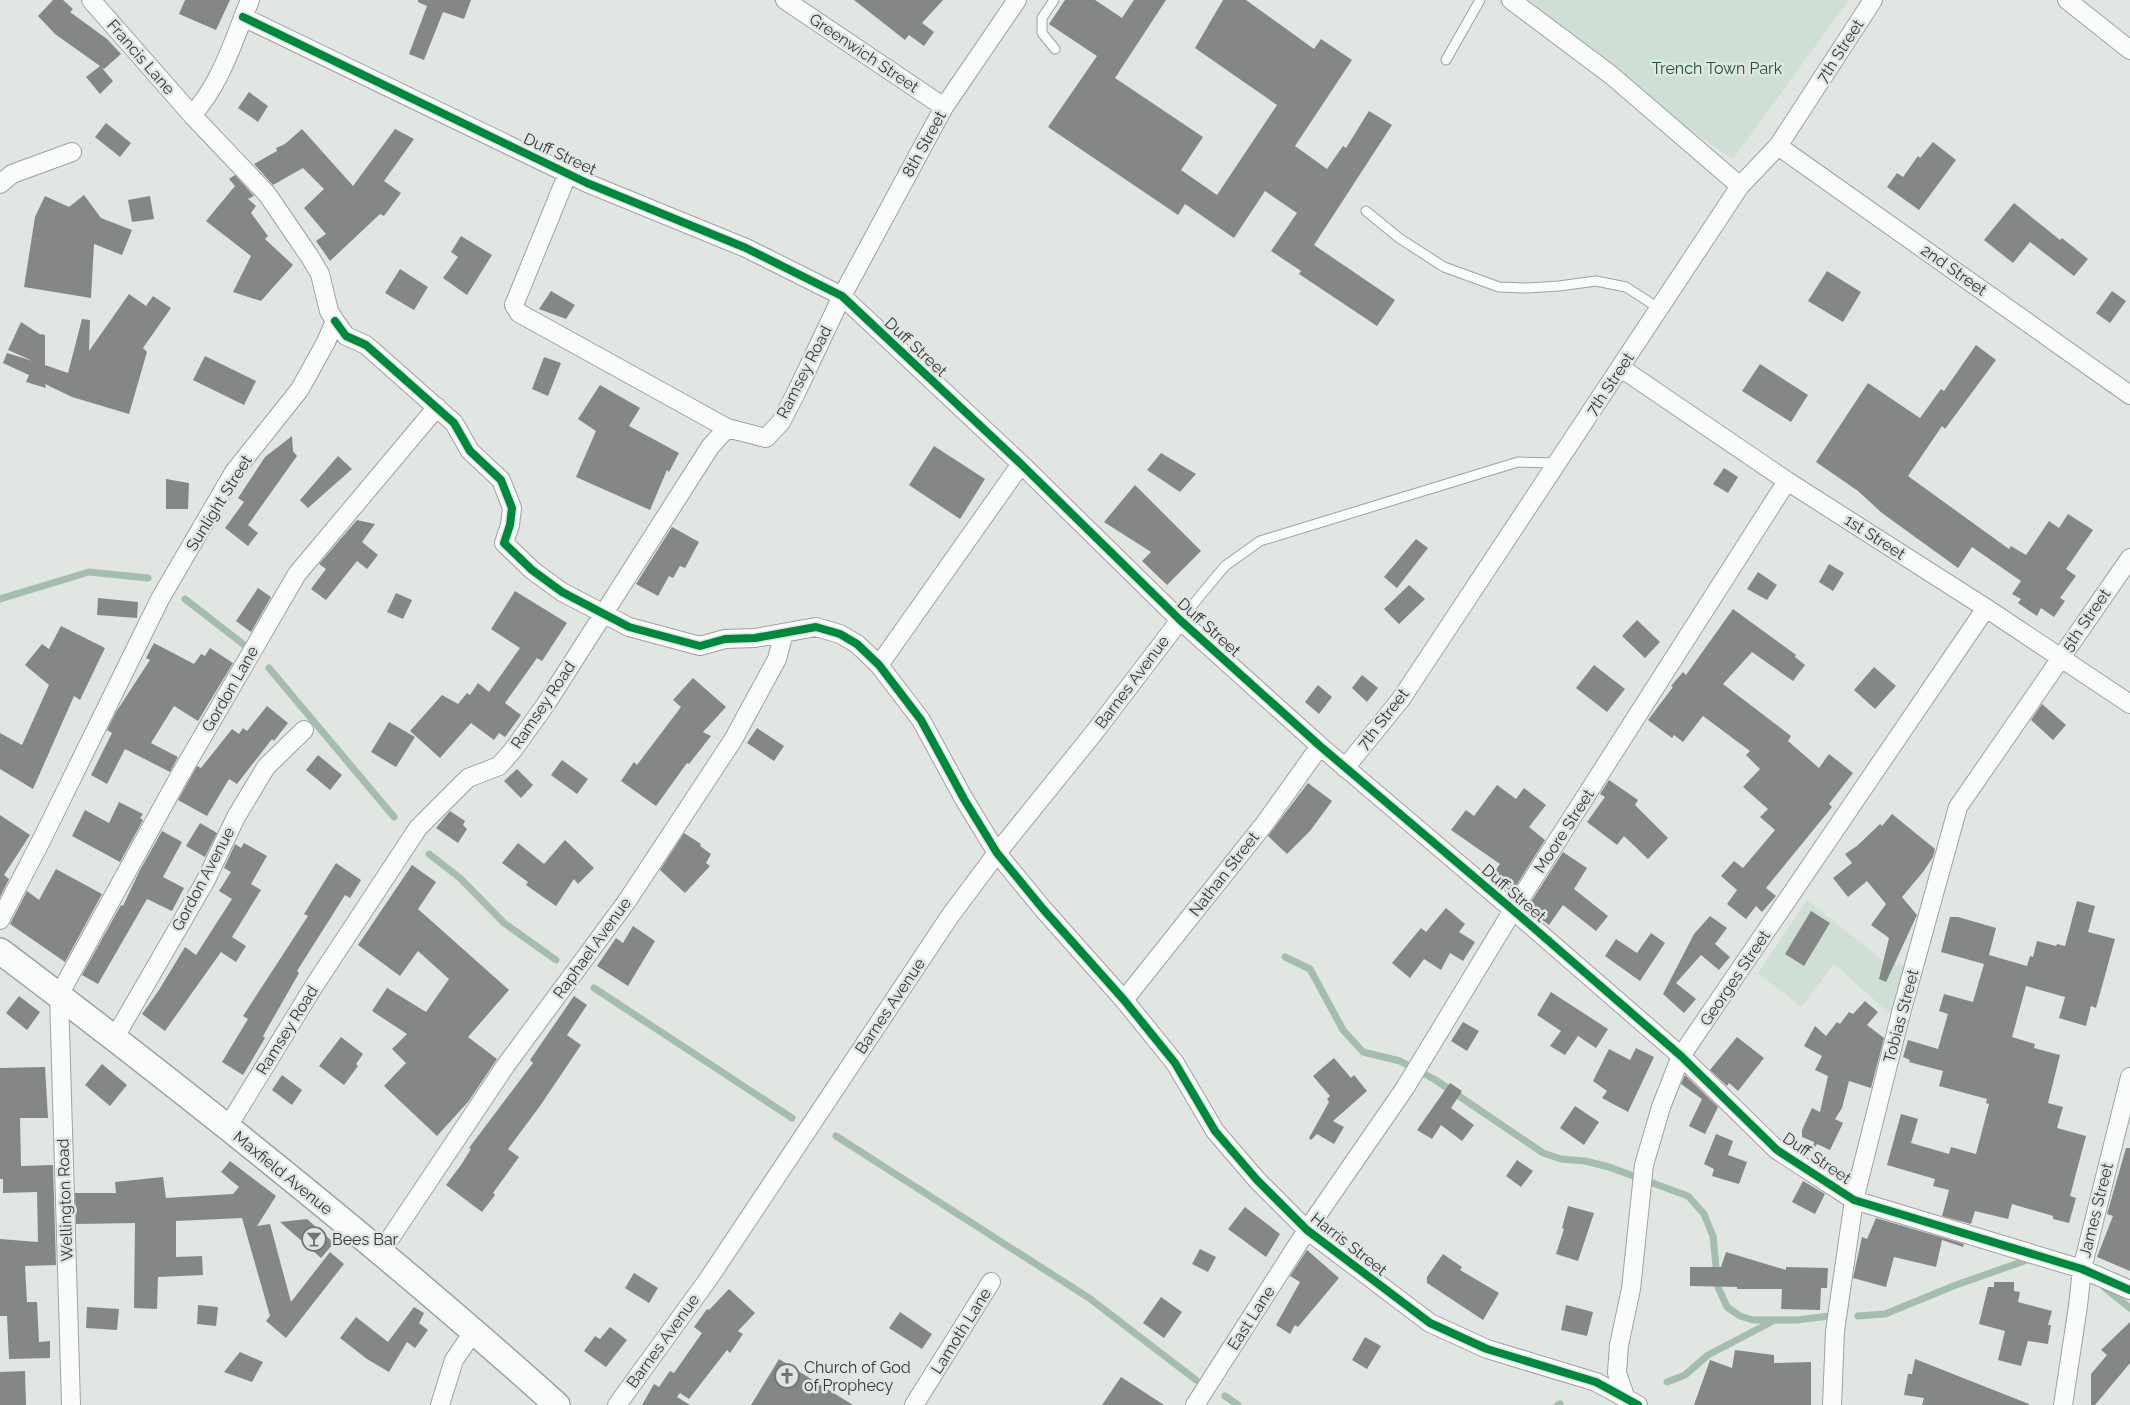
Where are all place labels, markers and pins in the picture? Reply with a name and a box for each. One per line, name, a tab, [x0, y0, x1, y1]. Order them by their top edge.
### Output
bar icon: Bees Bar	[301, 1226, 327, 1252]
place label: Bees Bar	[332, 1230, 399, 1249]
place label: Church of God of Prophecy	[804, 1358, 911, 1395]
church icon: Church of God of Prophecy	[774, 1363, 800, 1389]

